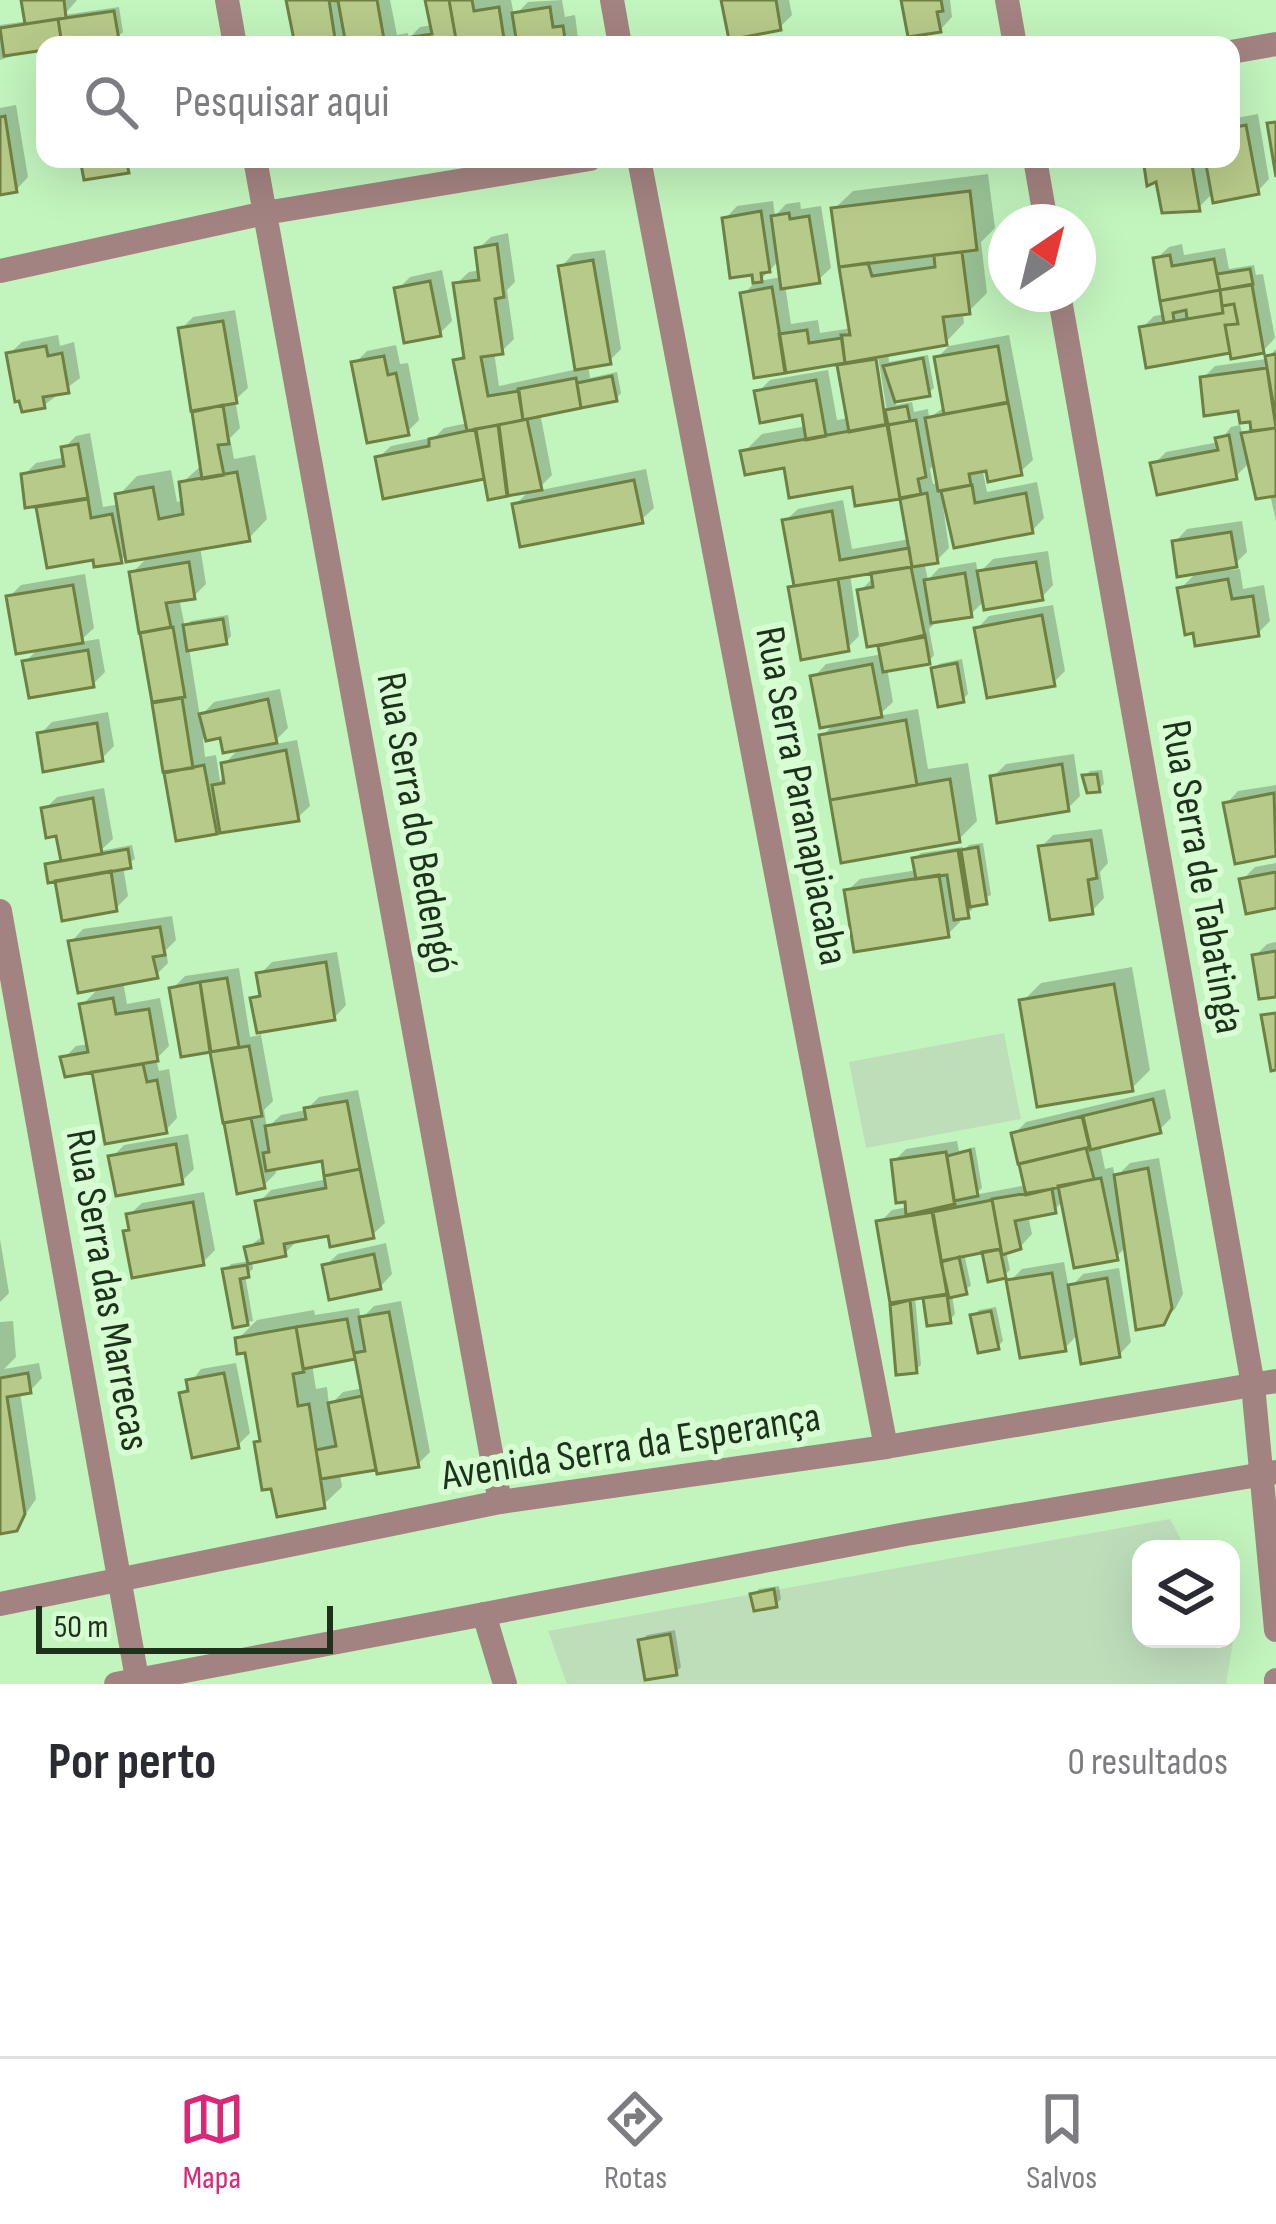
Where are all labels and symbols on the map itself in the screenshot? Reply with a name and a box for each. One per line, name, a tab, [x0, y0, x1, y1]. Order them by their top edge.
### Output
north arrow	[988, 204, 1096, 312]
street label: Rua Serra Paranapiacaba	[743, 623, 859, 969]
street label: Rua Serra do Bedengó	[364, 669, 468, 977]
street label: Rua Serra de Tabatinga	[1149, 716, 1255, 1038]
street label: Rua Serra das Marrecas	[54, 1125, 160, 1455]
street label: Avenida Serra da Esperança	[437, 1392, 824, 1502]
scale bar	[36, 1600, 333, 1653]

